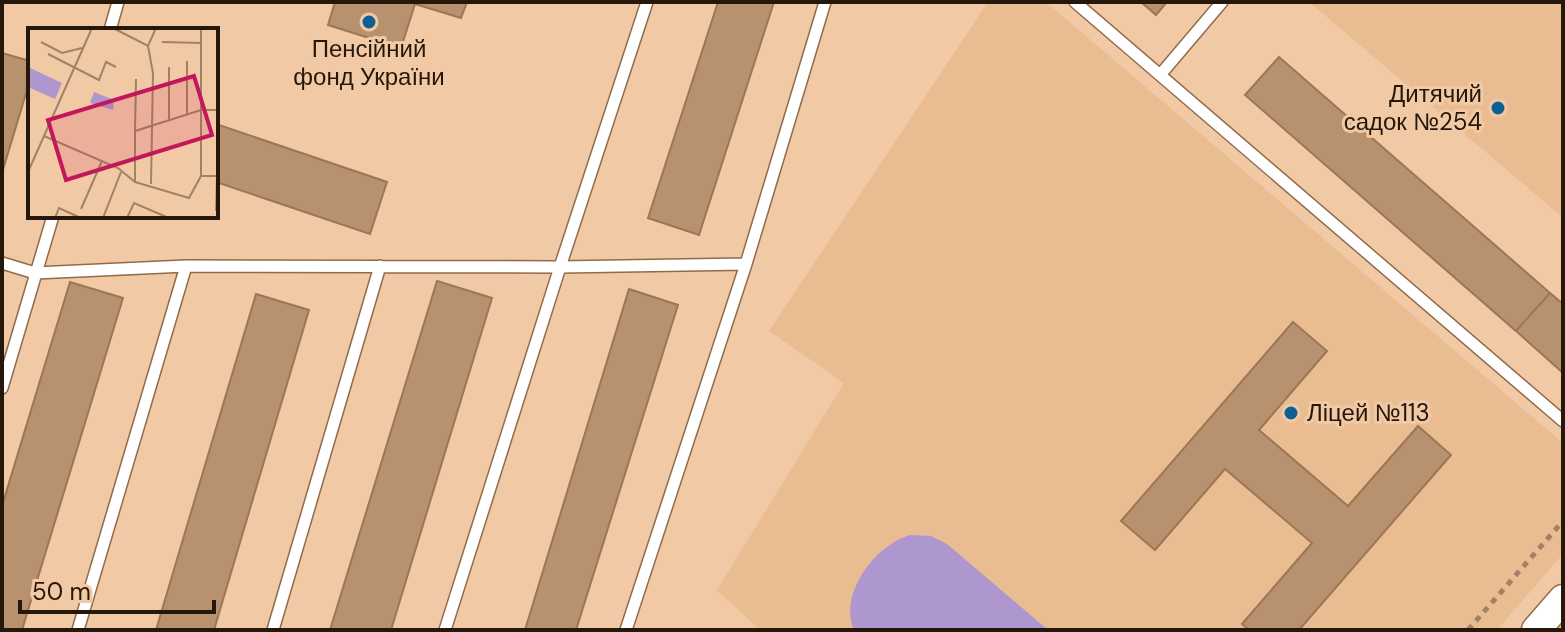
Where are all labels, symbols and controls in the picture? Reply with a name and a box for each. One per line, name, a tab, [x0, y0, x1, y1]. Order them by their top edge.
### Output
marker: Пенсійний фонд України	[360, 13, 378, 31]
inset map	[28, 28, 218, 218]
place label: Пенсійний фонд України	[293, 33, 445, 92]
place label: Дитячий садок №254	[1344, 78, 1482, 137]
marker: Дитячий садок №254	[1489, 99, 1507, 117]
place label: Ліцей №113	[1307, 397, 1430, 428]
marker: Ліцей №113	[1282, 404, 1300, 422]
scale bar	[20, 564, 214, 614]
text: 50 m	[32, 576, 91, 607]

